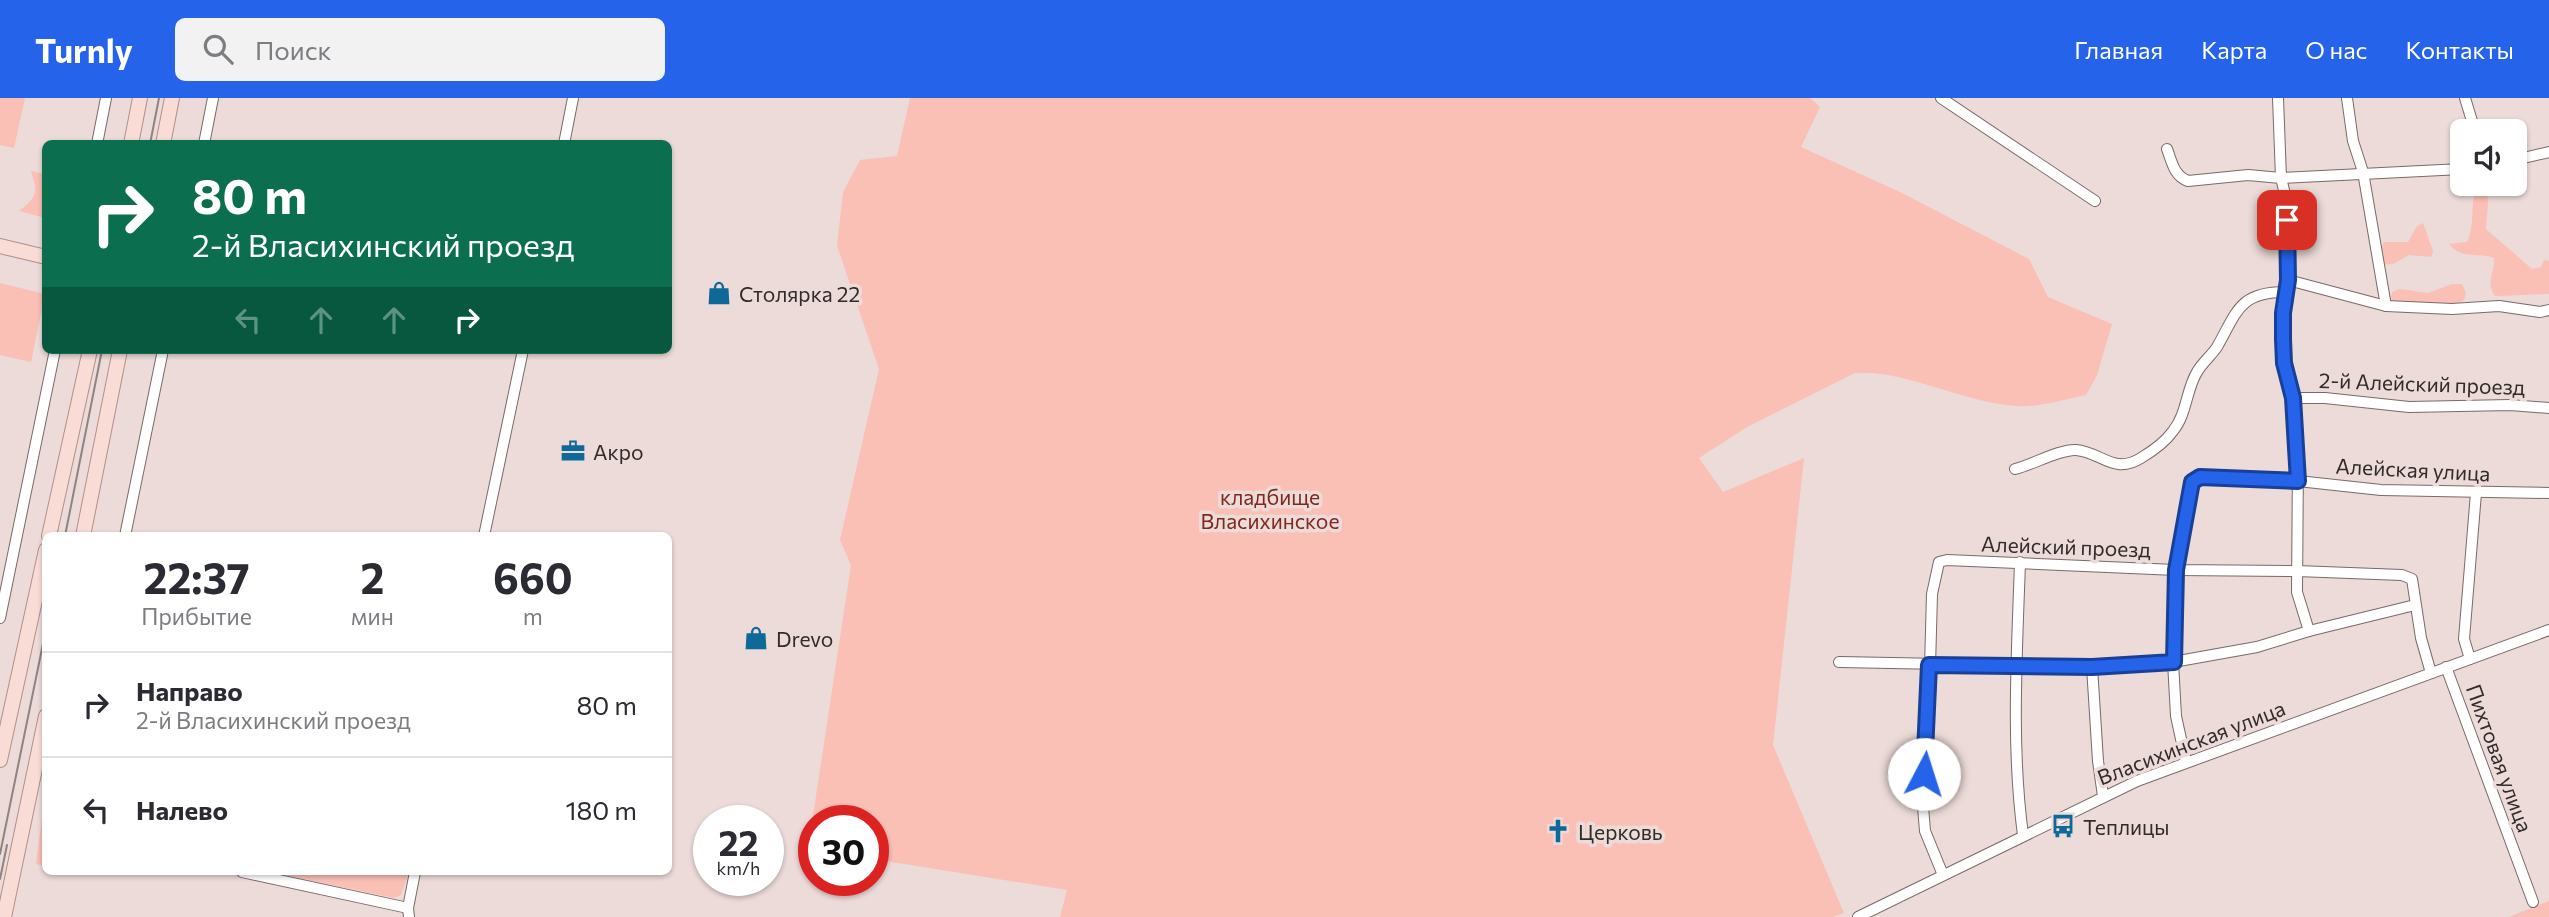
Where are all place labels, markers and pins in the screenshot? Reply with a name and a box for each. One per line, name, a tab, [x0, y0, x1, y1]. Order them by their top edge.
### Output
pin	[2257, 190, 2317, 250]
shop icon: Столярка 22	[705, 279, 733, 307]
place label: Столярка 22	[739, 281, 860, 306]
office icon: Акро	[559, 437, 587, 465]
place label: Акро	[593, 439, 644, 464]
shop icon: Drevo	[742, 624, 770, 652]
place label: Drevo	[776, 626, 833, 651]
bus stop icon: Теплицы	[2049, 812, 2077, 840]
place label: Теплицы	[2083, 814, 2169, 839]
church icon: Церковь	[1544, 817, 1572, 845]
place label: Церковь	[1578, 819, 1663, 844]

